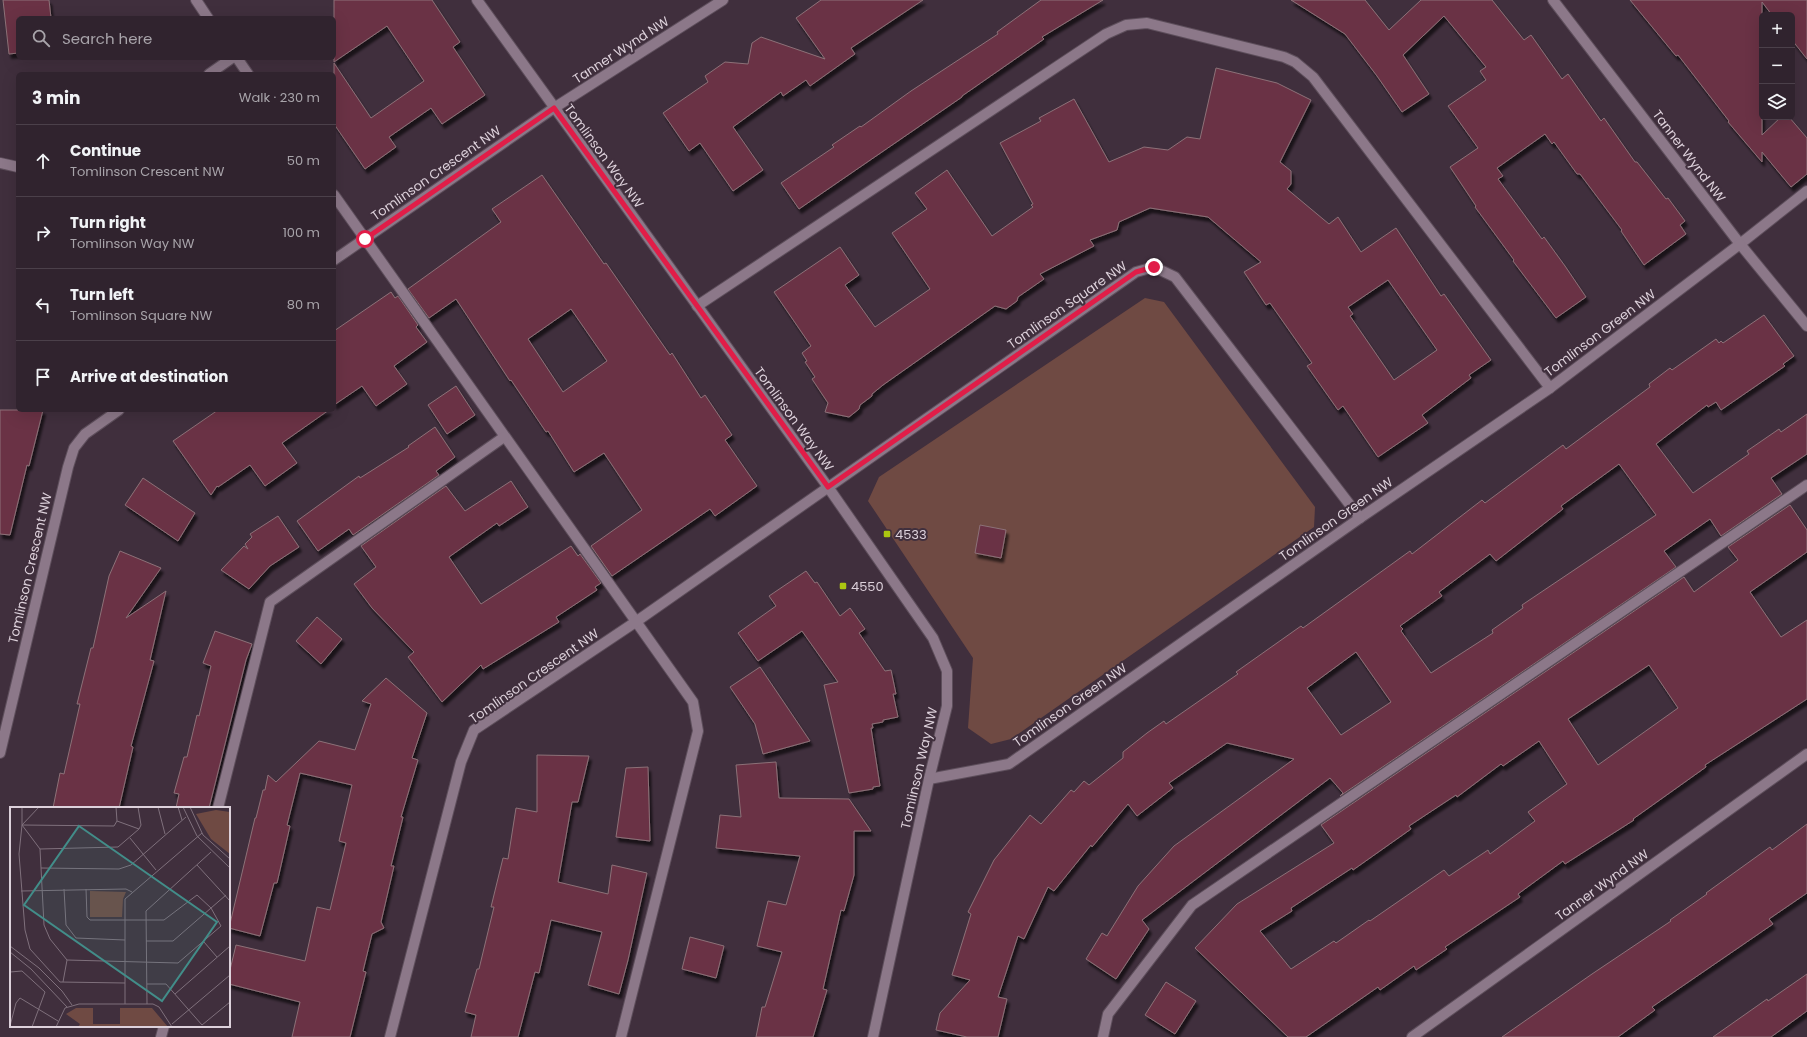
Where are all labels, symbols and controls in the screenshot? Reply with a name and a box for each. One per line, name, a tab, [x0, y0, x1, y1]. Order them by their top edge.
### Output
street label: Tanner Wynd NW	[569, 12, 673, 88]
map controls	[1759, 12, 1795, 120]
button: +	[1759, 12, 1795, 48]
search box	[16, 16, 336, 60]
icon: search	[30, 27, 52, 49]
text: Search here	[62, 28, 152, 49]
button: −	[1759, 48, 1795, 84]
button: layers	[1759, 84, 1795, 120]
text: 3 min	[32, 86, 80, 110]
text: Walk · 230 m	[239, 88, 320, 107]
street label: Tomlinson Way NW	[560, 100, 648, 212]
street label: Tanner Wynd NW	[1648, 106, 1730, 206]
street label: Tomlinson Crescent NW	[367, 121, 505, 225]
text: Continue	[70, 140, 141, 161]
icon: ahead	[32, 150, 54, 172]
text: 50 m	[287, 151, 320, 170]
text: Tomlinson Crescent NW	[70, 162, 224, 181]
text: Turn right	[70, 212, 146, 233]
icon: right	[32, 222, 54, 244]
text: 100 m	[283, 223, 320, 242]
route start	[356, 230, 374, 248]
text: Tomlinson Way NW	[70, 234, 194, 253]
street label: Tomlinson Square NW	[1003, 256, 1131, 354]
route end	[1145, 258, 1163, 276]
text: Turn left	[70, 284, 134, 305]
street label: Tomlinson Green NW	[1540, 285, 1660, 381]
icon: left	[32, 294, 54, 316]
text: 80 m	[287, 295, 320, 314]
text: Tomlinson Square NW	[70, 306, 212, 325]
street label: Tomlinson Way NW	[750, 363, 838, 475]
icon: arrive	[32, 366, 54, 388]
text: Arrive at destination	[70, 366, 228, 387]
street label: Tomlinson Green NW	[1275, 472, 1397, 566]
street label: Tomlinson Crescent NW	[3, 490, 57, 645]
place label: 4533	[895, 525, 927, 544]
marker: 4533	[882, 529, 892, 539]
place label: 4550	[851, 577, 884, 596]
marker: 4550	[838, 581, 848, 591]
street label: Tomlinson Crescent NW	[465, 624, 603, 728]
street label: Tomlinson Green NW	[1009, 658, 1131, 752]
street label: Tomlinson Way NW	[896, 705, 942, 831]
inset map	[10, 807, 230, 1027]
street label: Tanner Wynd NW	[1551, 844, 1653, 925]

